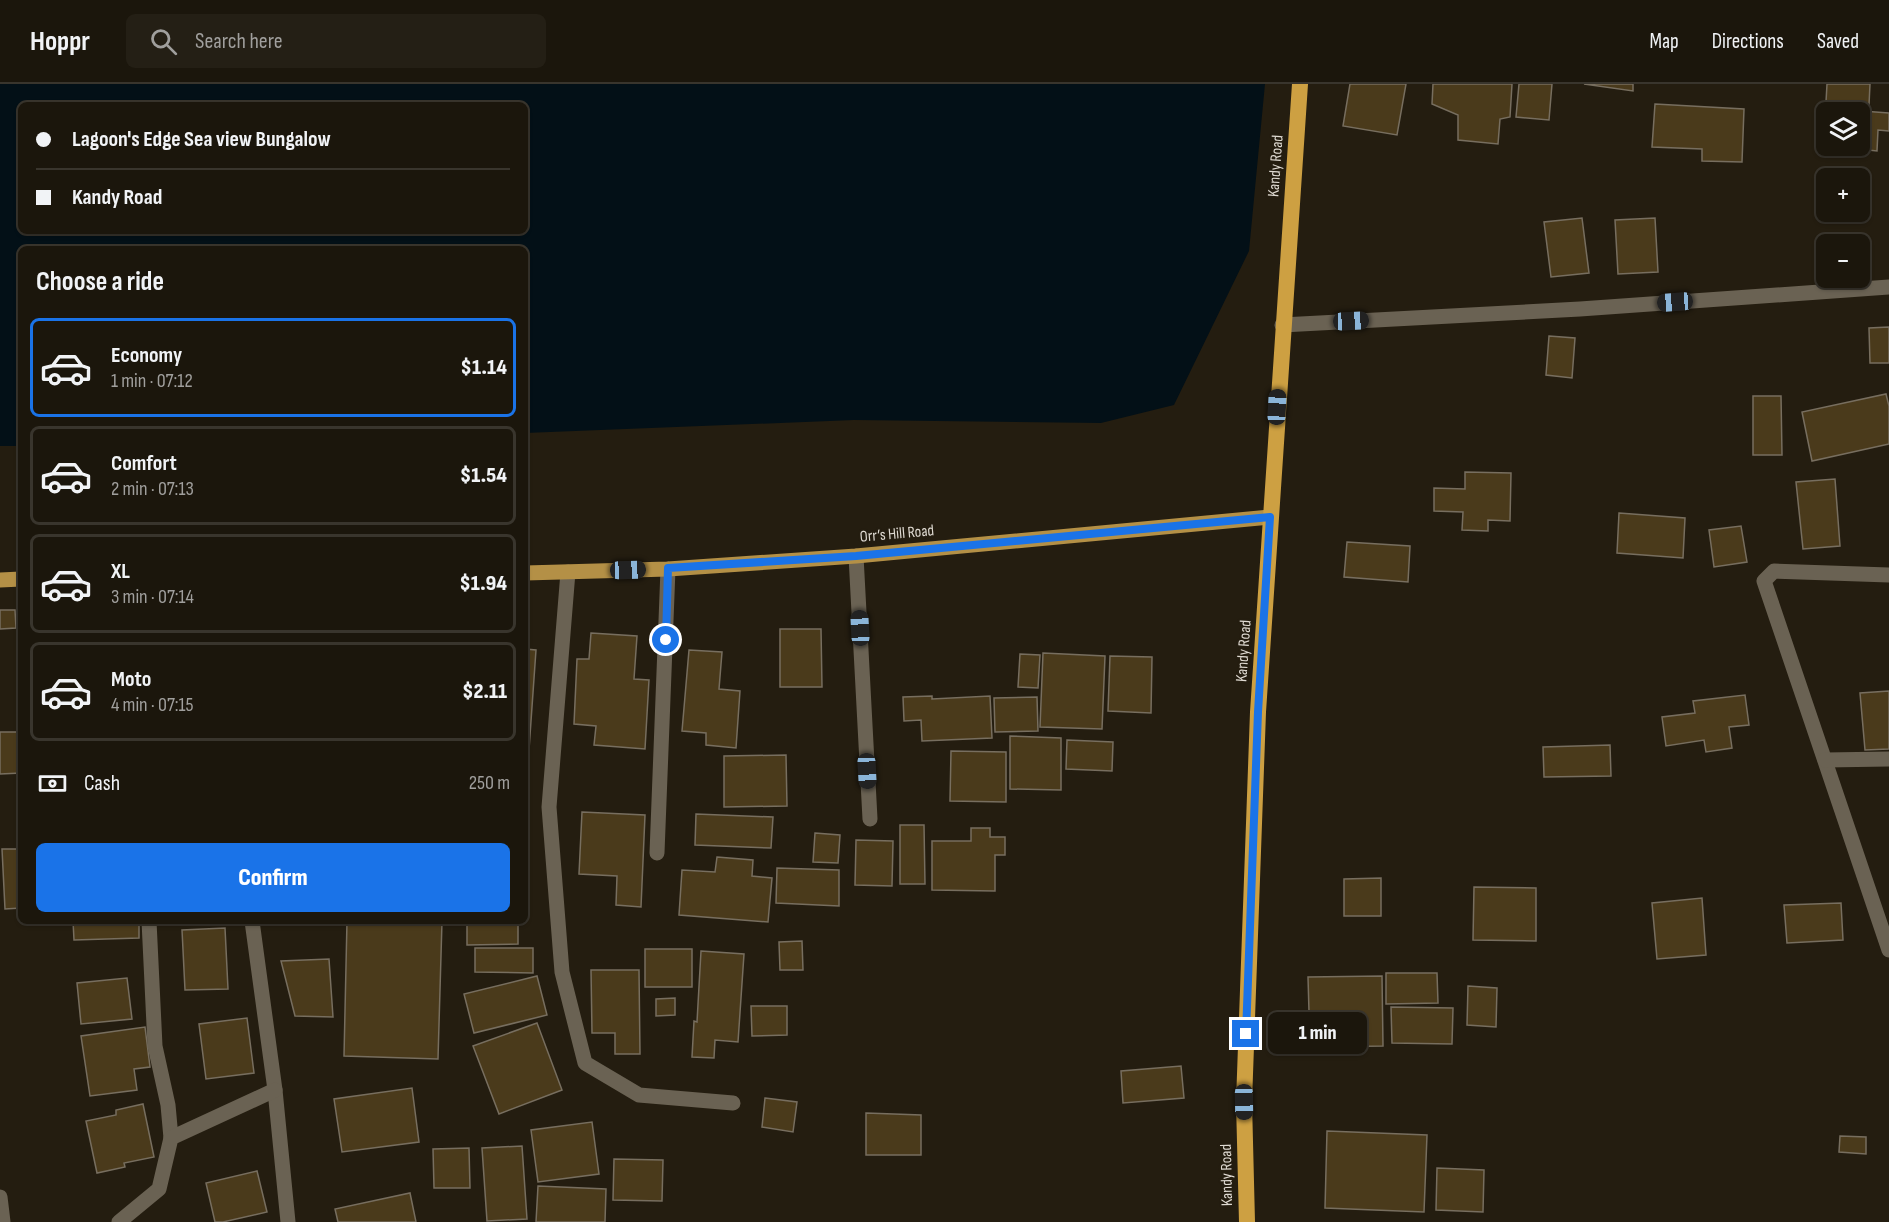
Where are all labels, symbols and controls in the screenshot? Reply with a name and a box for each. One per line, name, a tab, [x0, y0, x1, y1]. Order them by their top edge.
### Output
search box	[126, 14, 546, 68]
text: Hoppr	[30, 25, 90, 58]
icon: search	[147, 25, 180, 58]
text: Search here	[195, 28, 282, 55]
text: Map	[1649, 29, 1679, 54]
text: Directions	[1712, 29, 1784, 54]
text: Saved	[1817, 29, 1859, 54]
map controls	[1816, 102, 1870, 288]
button: layers	[1816, 102, 1870, 156]
text: Lagoon's Edge Sea view Bungalow	[72, 126, 331, 153]
street label: Kandy Road	[1264, 134, 1288, 198]
button: +	[1816, 168, 1870, 222]
text: Kandy Road	[72, 184, 162, 211]
button: −	[1816, 234, 1870, 288]
text: Choose a ride	[36, 266, 164, 298]
car	[1656, 292, 1694, 312]
car	[1333, 311, 1369, 331]
icon: car	[39, 341, 93, 395]
text: Economy	[111, 342, 182, 369]
text: $1.14	[461, 354, 507, 381]
text: 1 min · 07:12	[111, 369, 193, 393]
car	[1267, 389, 1287, 425]
icon: car	[39, 449, 93, 503]
text: Comfort	[111, 450, 177, 477]
text: $1.54	[460, 462, 507, 489]
text: 2 min · 07:13	[111, 477, 194, 501]
street label: Orr’s Hill Road	[859, 521, 935, 547]
icon: car	[39, 557, 93, 611]
text: XL	[111, 558, 130, 585]
car	[610, 560, 646, 580]
text: $1.94	[459, 570, 507, 597]
text: 3 min · 07:14	[111, 585, 194, 609]
car	[850, 610, 870, 646]
street label: Kandy Road	[1232, 619, 1256, 683]
route start	[652, 626, 679, 653]
icon: car	[39, 665, 93, 719]
text: Moto	[111, 666, 151, 693]
text: $2.11	[462, 678, 507, 705]
text: 4 min · 07:15	[111, 693, 194, 717]
car	[857, 753, 877, 789]
icon: cash	[36, 767, 69, 800]
text: Cash	[84, 770, 120, 797]
text: 250 m	[469, 771, 510, 795]
button: Confirm	[36, 843, 510, 912]
callout: 1 min	[1267, 1013, 1366, 1055]
route end	[1232, 1020, 1259, 1047]
text: 1 min	[1298, 1021, 1337, 1045]
car	[1235, 1084, 1253, 1120]
street label: Kandy Road	[1217, 1144, 1237, 1206]

